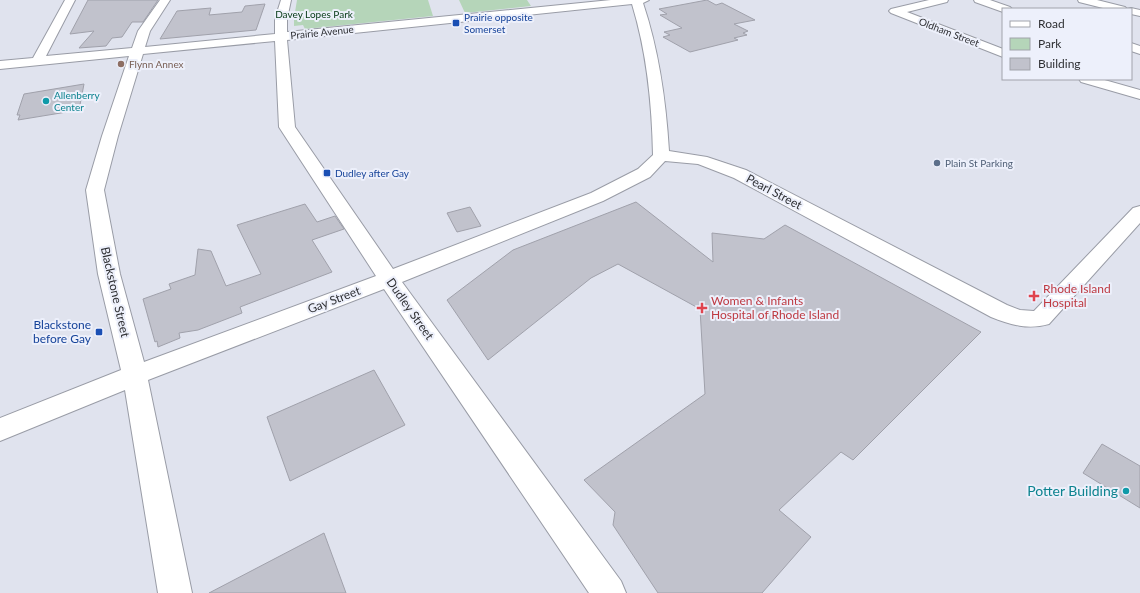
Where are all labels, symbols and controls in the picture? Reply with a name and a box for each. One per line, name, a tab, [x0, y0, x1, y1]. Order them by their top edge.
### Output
park label: Davey Lopes Park	[275, 8, 354, 20]
legend	[1002, 8, 1132, 80]
place label: Prairie opposite Somerset	[464, 11, 533, 35]
street label: Oldham Street	[917, 15, 981, 49]
text: Road	[1038, 16, 1065, 31]
marker: Prairie opposite Somerset	[451, 18, 461, 28]
street label: Prairie Avenue	[290, 23, 354, 41]
text: Park	[1038, 36, 1062, 51]
text: Building	[1038, 56, 1081, 71]
place label: Flynn Annex	[129, 58, 184, 70]
marker: Flynn Annex	[116, 59, 126, 69]
place label: Allenberry Center	[54, 89, 100, 113]
marker: Allenberry Center	[41, 96, 51, 106]
place label: Plain St Parking	[945, 157, 1013, 169]
marker: Plain St Parking	[932, 158, 942, 168]
place label: Dudley after Gay	[335, 167, 410, 179]
marker: Dudley after Gay	[322, 168, 332, 178]
street label: Pearl Street	[744, 171, 805, 213]
street label: Blackstone Street	[98, 245, 133, 339]
street label: Dudley Street	[384, 275, 438, 343]
place label: Rhode Island Hospital	[1043, 281, 1111, 310]
street label: Gay Street	[305, 282, 363, 316]
marker: Rhode Island Hospital	[1028, 290, 1040, 302]
place label: Women & Infants Hospital of Rhode Island	[711, 293, 839, 322]
marker: Women & Infants Hospital of Rhode Island	[696, 302, 708, 314]
place label: Blackstone before Gay	[33, 317, 92, 346]
marker: Blackstone before Gay	[94, 327, 104, 337]
place label: Potter Building	[1027, 482, 1118, 499]
marker: Potter Building	[1121, 486, 1131, 496]

